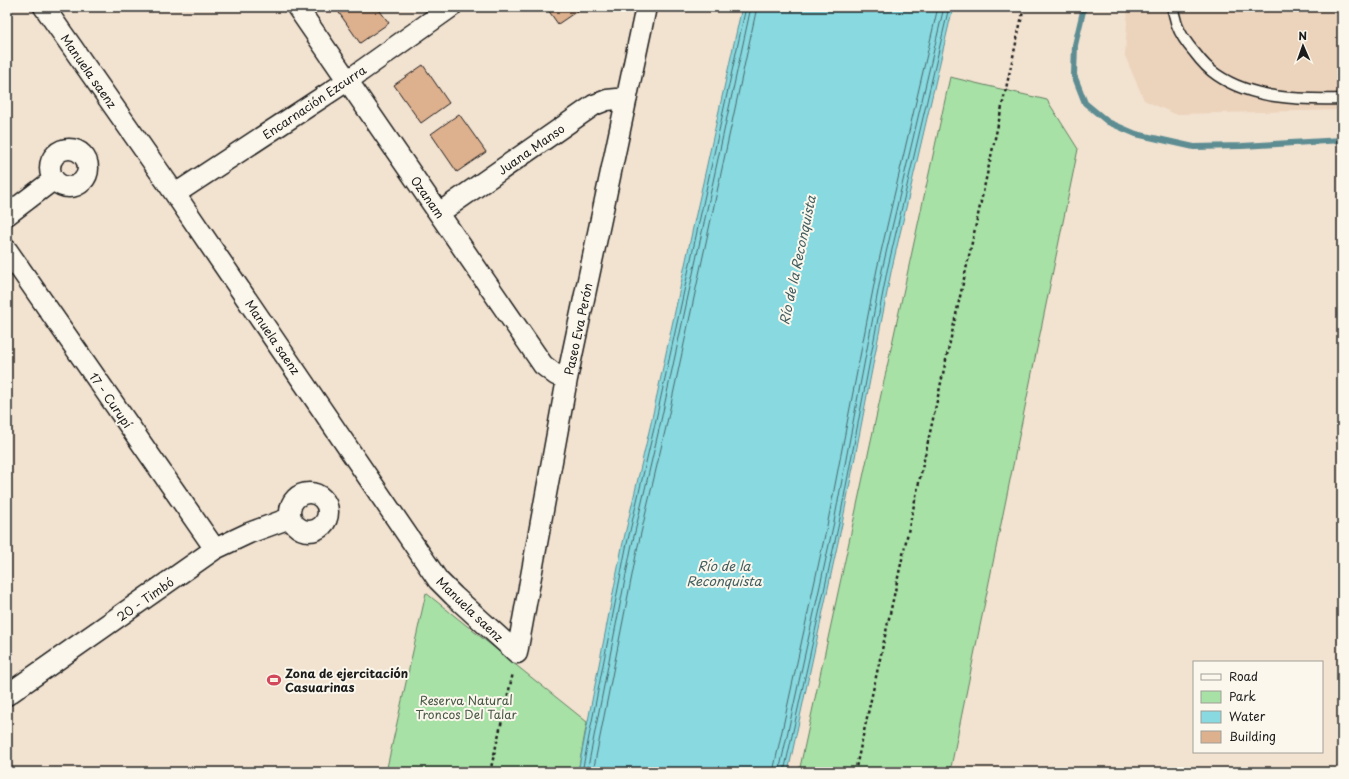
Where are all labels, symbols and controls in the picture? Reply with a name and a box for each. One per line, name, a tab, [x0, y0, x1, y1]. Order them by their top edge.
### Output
north arrow	[1283, 26, 1323, 66]
text: N	[1298, 27, 1308, 44]
street label: Manuela saenz	[57, 30, 121, 112]
street label: Encarnación Ezcurra	[259, 60, 370, 143]
street label: Juana Manso	[494, 119, 568, 179]
street label: Ozanam	[407, 172, 449, 222]
water label: Río de la Reconquista	[774, 193, 820, 326]
street label: Paseo Eva Perón	[559, 281, 597, 377]
street label: Manuela saenz	[241, 296, 305, 378]
street label: 17 - Curupí	[85, 368, 137, 432]
water label: Río de la Reconquista	[686, 556, 762, 590]
street label: Manuela saenz	[433, 572, 508, 646]
street label: 20 - Timbó	[113, 573, 177, 625]
legend	[1193, 661, 1323, 753]
place label: Zona de ejercitación Casuarinas	[285, 664, 408, 696]
text: Road	[1229, 667, 1258, 685]
sports icon: Zona de ejercitación Casuarinas	[266, 672, 282, 688]
text: Park	[1229, 687, 1256, 705]
park label: Reserva Natural Troncos Del Talar	[415, 691, 517, 723]
text: Water	[1229, 707, 1266, 725]
text: Building	[1229, 727, 1276, 745]

